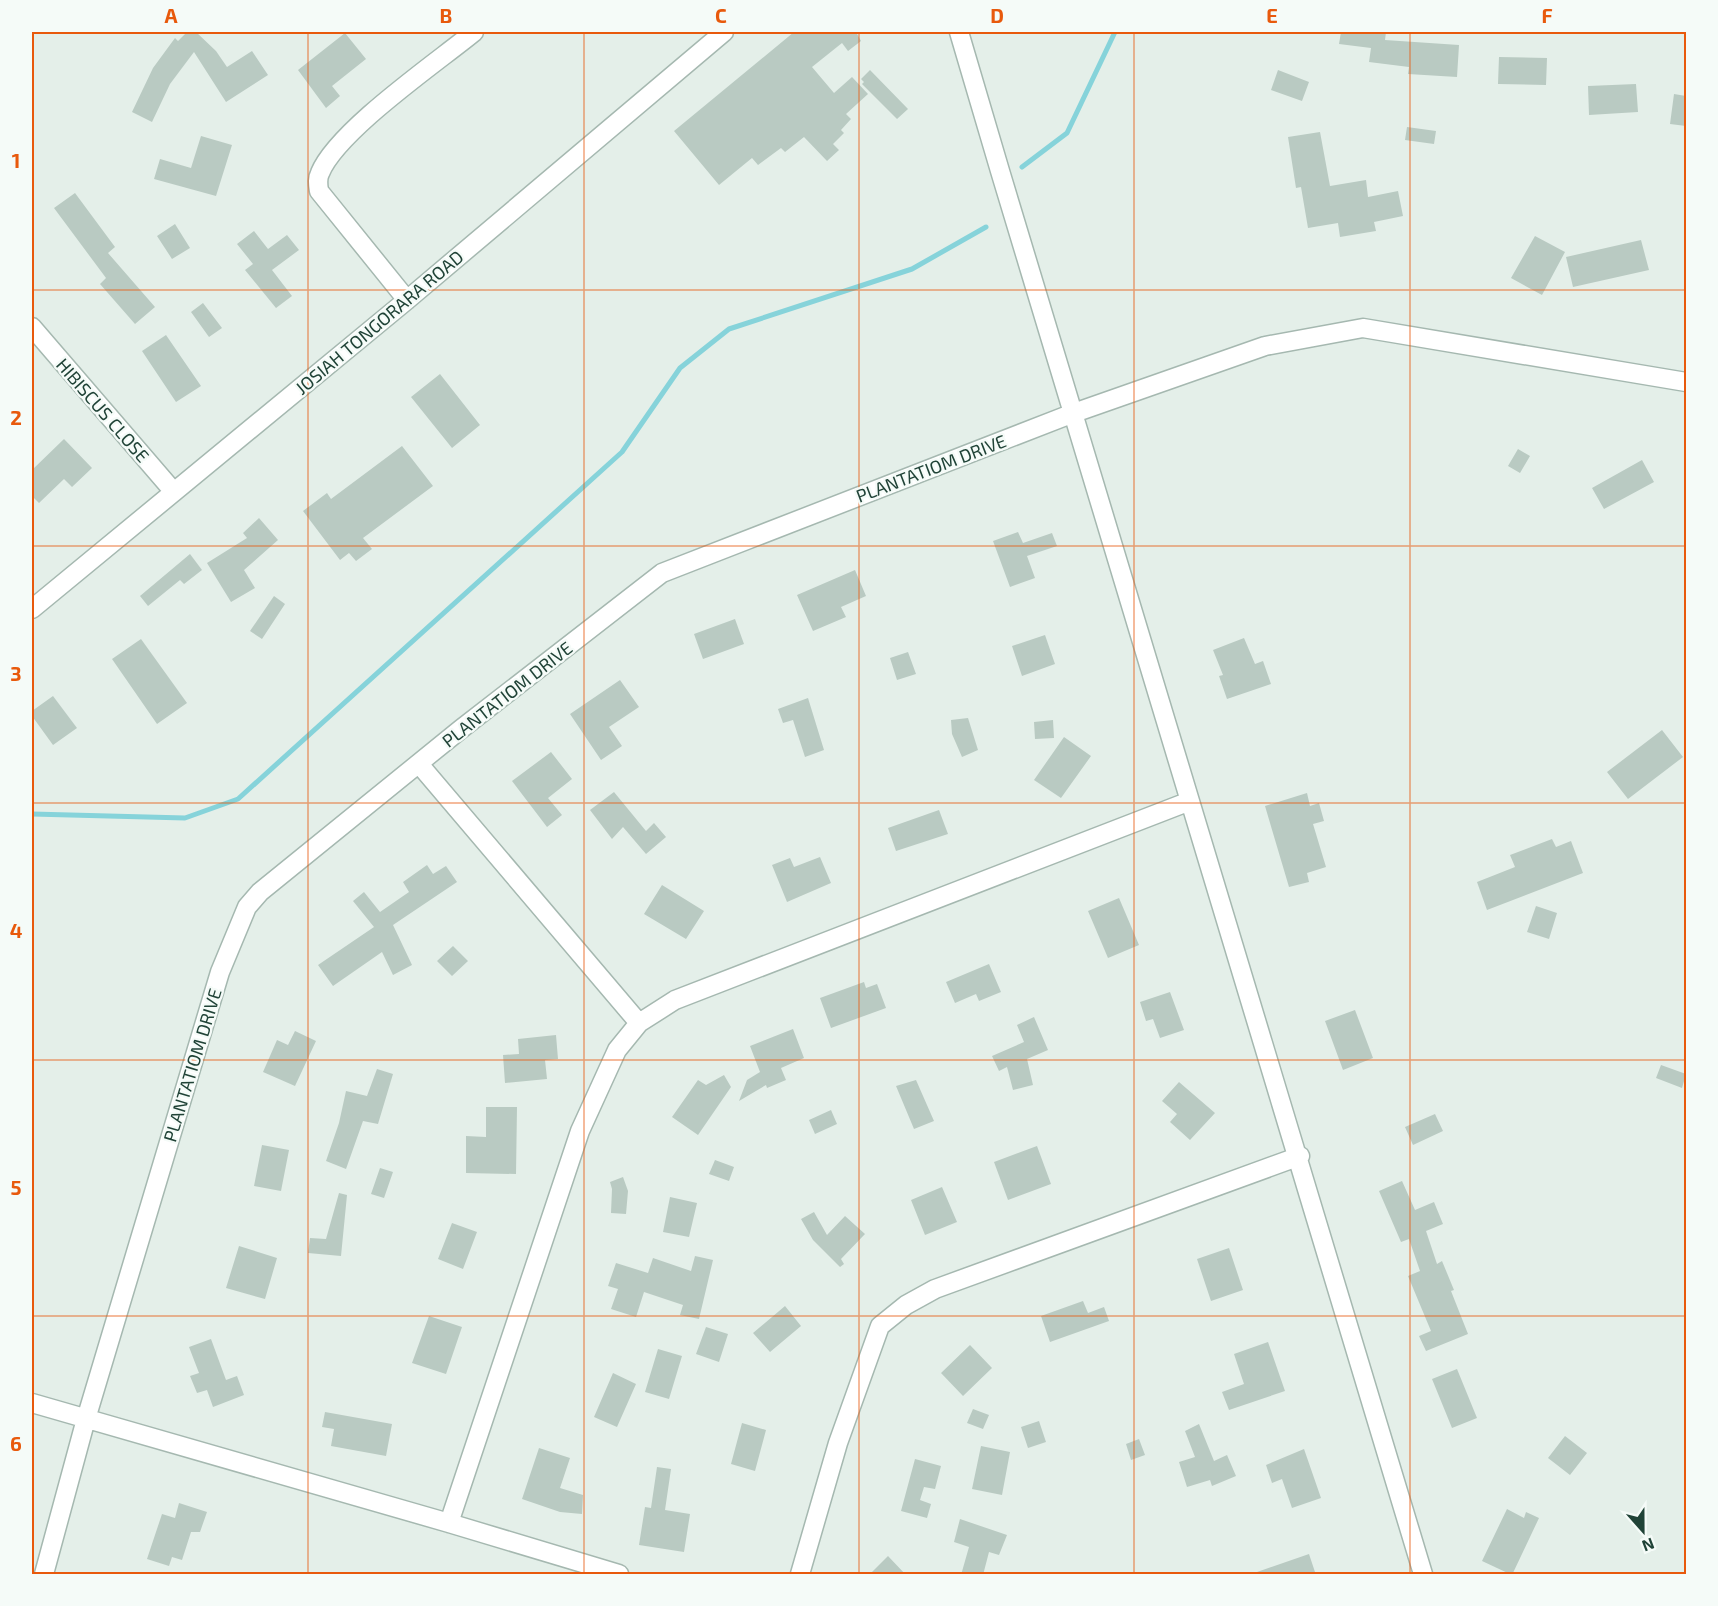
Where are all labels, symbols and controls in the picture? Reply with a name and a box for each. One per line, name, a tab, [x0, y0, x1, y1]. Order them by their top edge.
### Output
text: A	[164, 3, 178, 27]
text: B	[440, 3, 452, 27]
text: C	[715, 3, 727, 27]
text: D	[990, 3, 1004, 27]
text: E	[1266, 3, 1278, 27]
text: F	[1541, 3, 1553, 27]
text: 1	[12, 148, 20, 172]
street label: JOSIAH TONGORARA ROAD	[291, 245, 467, 399]
street label: HIBISCUS CLOSE	[52, 354, 154, 466]
text: 2	[10, 405, 22, 429]
street label: PLANTATIOM DRIVE	[853, 429, 1009, 507]
street label: PLANTATIOM DRIVE	[438, 636, 576, 752]
text: 3	[10, 661, 22, 685]
text: 4	[10, 918, 23, 942]
street label: PLANTATIOM DRIVE	[158, 986, 226, 1144]
text: 5	[10, 1175, 22, 1199]
text: 6	[10, 1431, 22, 1455]
north arrow	[1613, 1501, 1673, 1561]
text: N	[1640, 1535, 1657, 1556]

